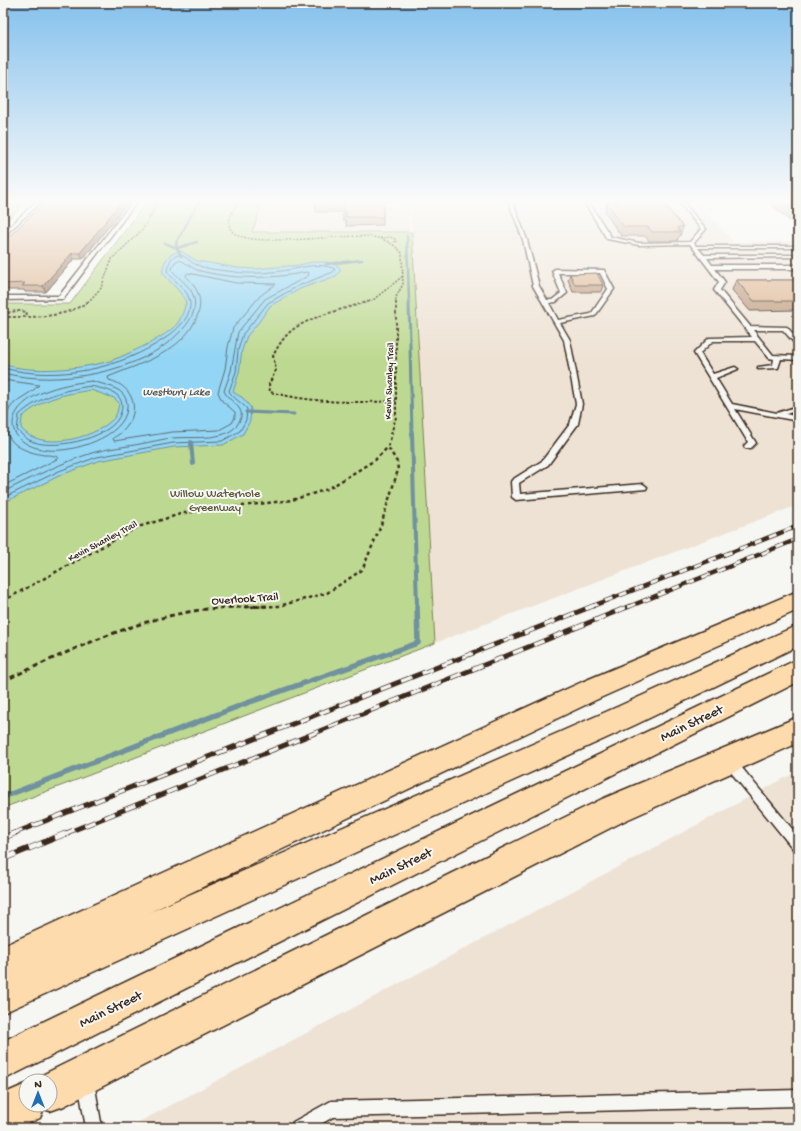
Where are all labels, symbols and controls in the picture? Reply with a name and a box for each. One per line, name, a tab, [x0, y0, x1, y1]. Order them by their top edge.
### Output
street label: Kevin Shanley Trail	[383, 343, 397, 420]
water label: Westbury Lake	[142, 387, 211, 399]
park label: Willow Waterhole Greenway	[170, 488, 261, 516]
street label: Kevin Shanley Trail	[66, 518, 140, 565]
street label: Overlook Trail	[211, 591, 279, 609]
street label: Main Street	[658, 701, 727, 747]
street label: Main Street	[367, 844, 436, 890]
street label: Main Street	[77, 987, 146, 1033]
north arrow	[18, 1073, 58, 1113]
text: N	[34, 1079, 42, 1091]

